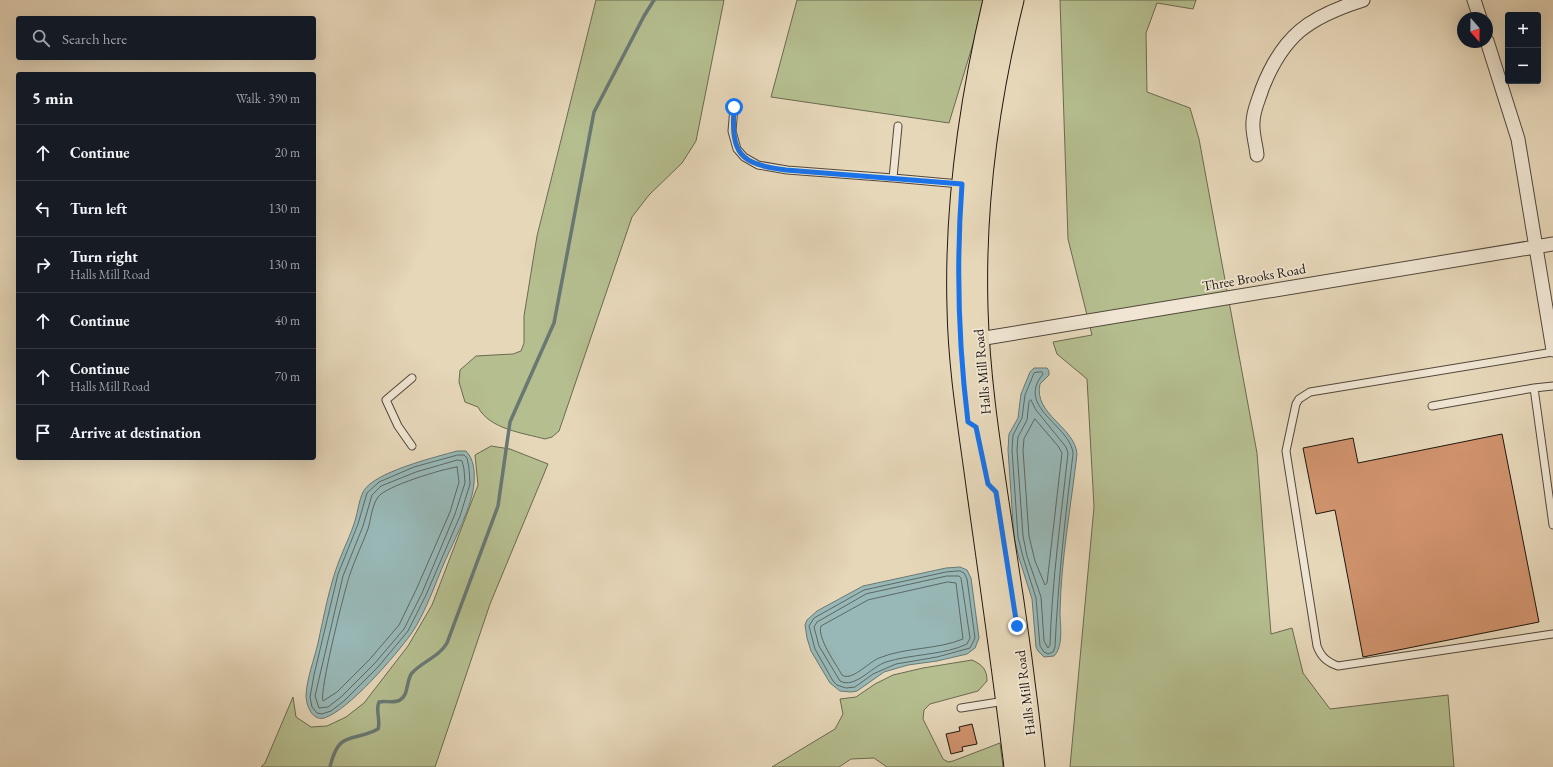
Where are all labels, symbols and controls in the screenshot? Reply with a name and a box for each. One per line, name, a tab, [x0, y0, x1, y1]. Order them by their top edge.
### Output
north arrow	[1457, 12, 1493, 48]
map controls	[1505, 12, 1541, 84]
button: +	[1505, 12, 1541, 48]
search box	[16, 16, 316, 60]
icon: search	[30, 27, 52, 49]
text: Search here	[62, 29, 127, 48]
button: −	[1505, 48, 1541, 84]
text: 5 min	[32, 87, 73, 109]
text: Walk · 390 m	[236, 90, 300, 107]
route start	[725, 98, 743, 116]
icon: ahead	[32, 142, 54, 164]
text: Continue	[70, 143, 130, 162]
text: 20 m	[275, 144, 300, 161]
icon: left	[32, 198, 54, 220]
text: Turn left	[70, 199, 127, 218]
text: 130 m	[269, 200, 300, 217]
text: Turn right	[70, 247, 138, 266]
icon: right	[32, 254, 54, 276]
text: 130 m	[269, 256, 300, 273]
street label: Three Brooks Road	[1201, 259, 1308, 295]
text: Halls Mill Road	[70, 266, 150, 283]
icon: ahead	[32, 310, 54, 332]
text: Continue	[70, 311, 130, 330]
text: 40 m	[275, 312, 300, 329]
street label: Halls Mill Road	[969, 328, 995, 416]
text: Continue	[70, 359, 130, 378]
icon: ahead	[32, 366, 54, 388]
text: 70 m	[275, 368, 300, 385]
text: Halls Mill Road	[70, 378, 150, 395]
icon: arrive	[32, 422, 54, 444]
text: Arrive at destination	[70, 423, 201, 442]
route end	[1008, 617, 1026, 635]
street label: Halls Mill Road	[1011, 648, 1039, 737]

